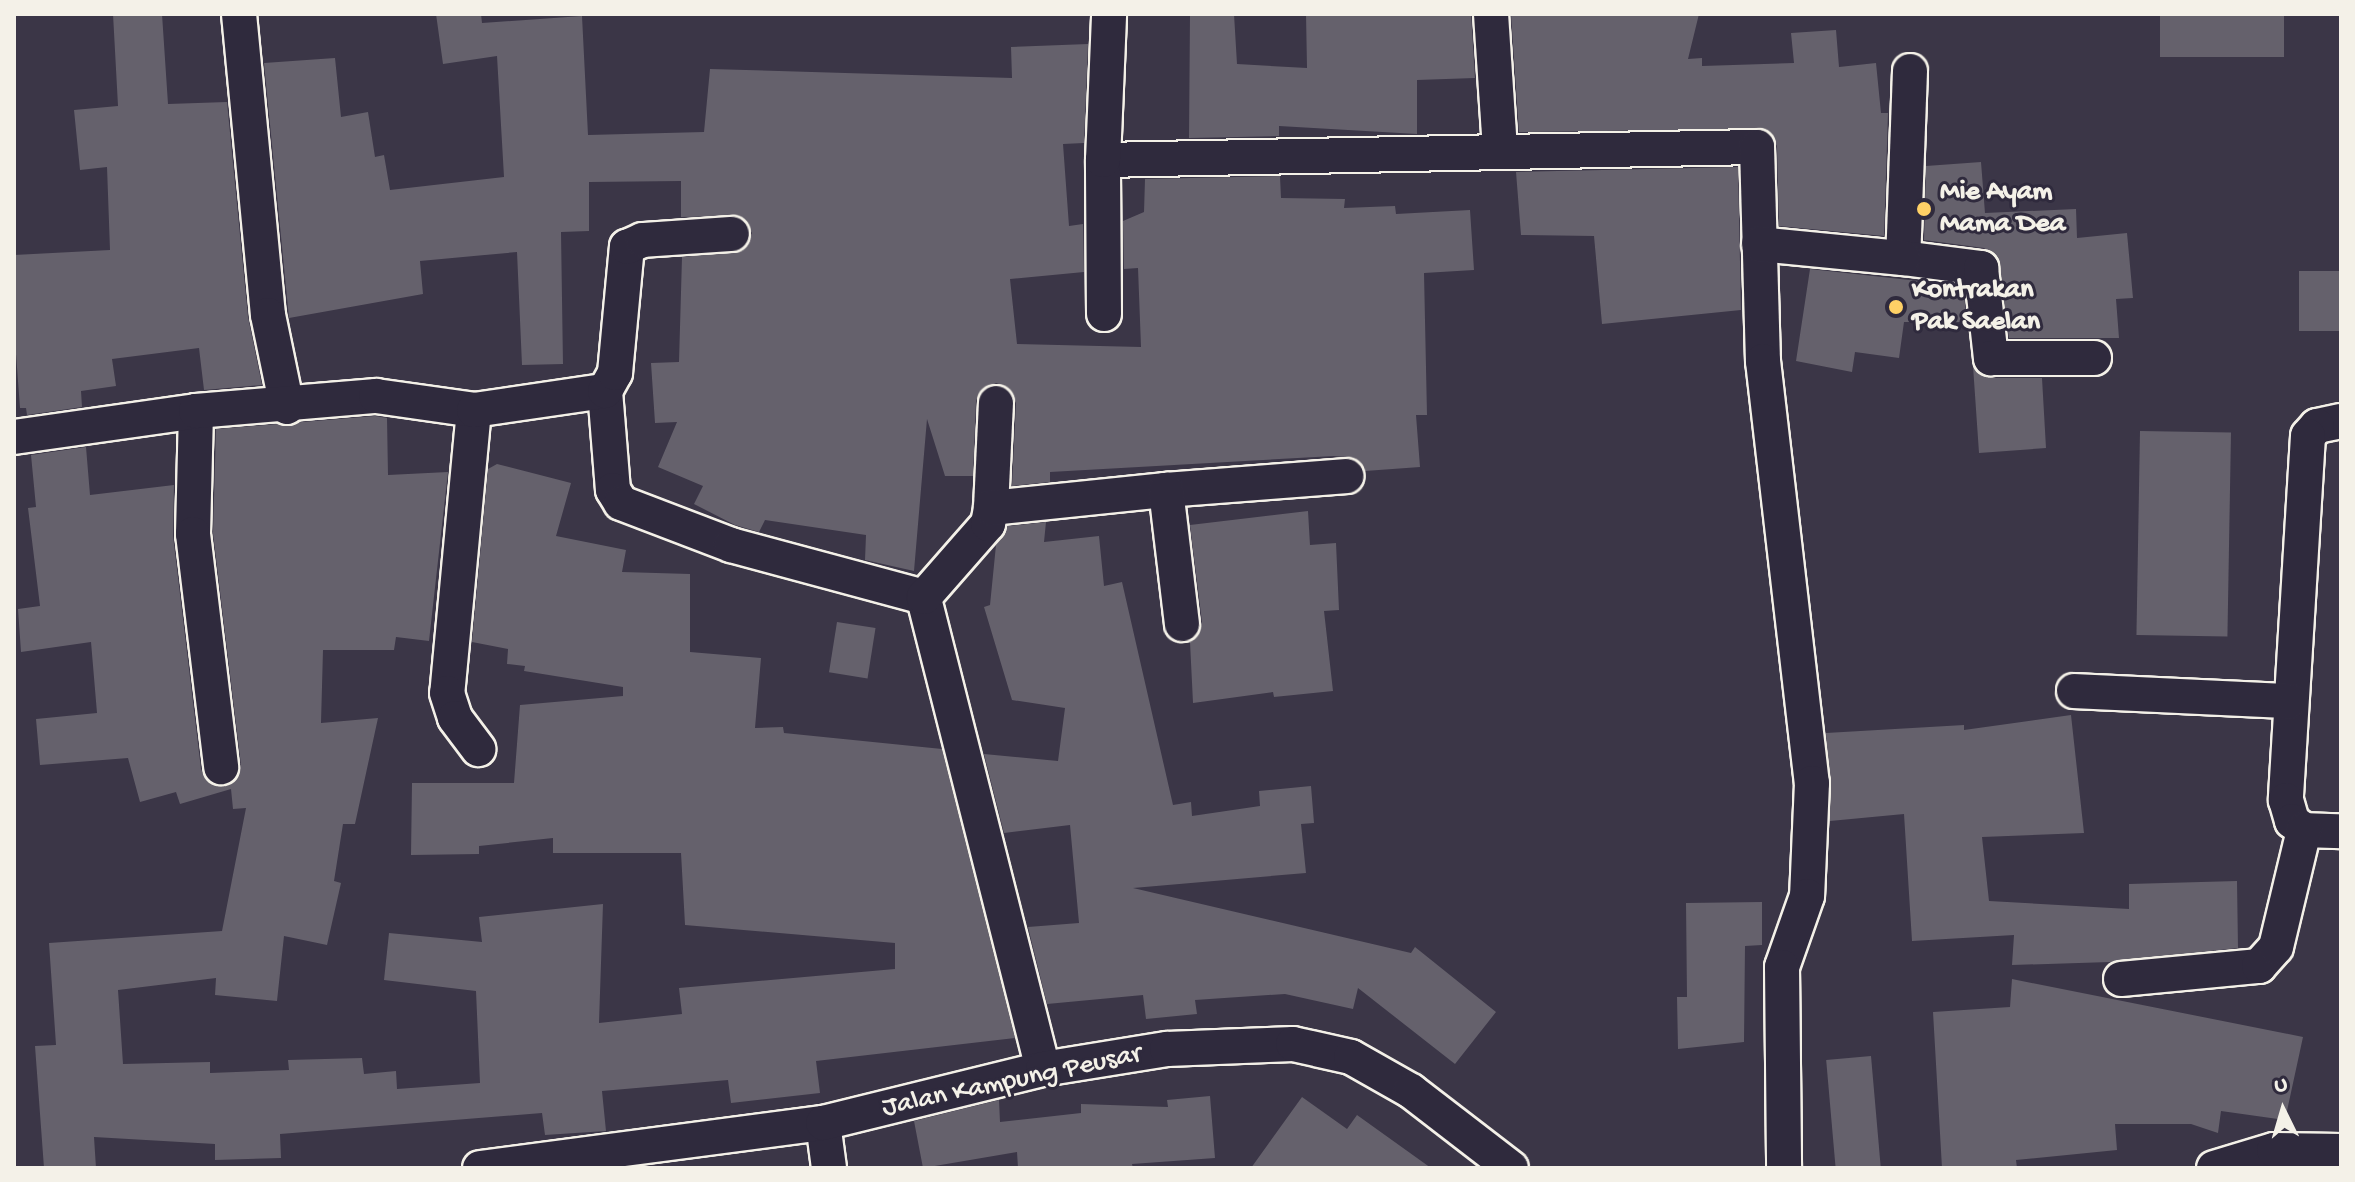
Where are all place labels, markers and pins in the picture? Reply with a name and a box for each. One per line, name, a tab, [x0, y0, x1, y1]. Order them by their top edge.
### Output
place label: Mie Ayam Mama Dea	[1940, 176, 2065, 242]
marker: Mie Ayam Mama Dea	[1915, 200, 1933, 218]
place label: Kontrakan Pak Saelan	[1912, 274, 2040, 340]
marker: Kontrakan Pak Saelan	[1887, 298, 1905, 316]

